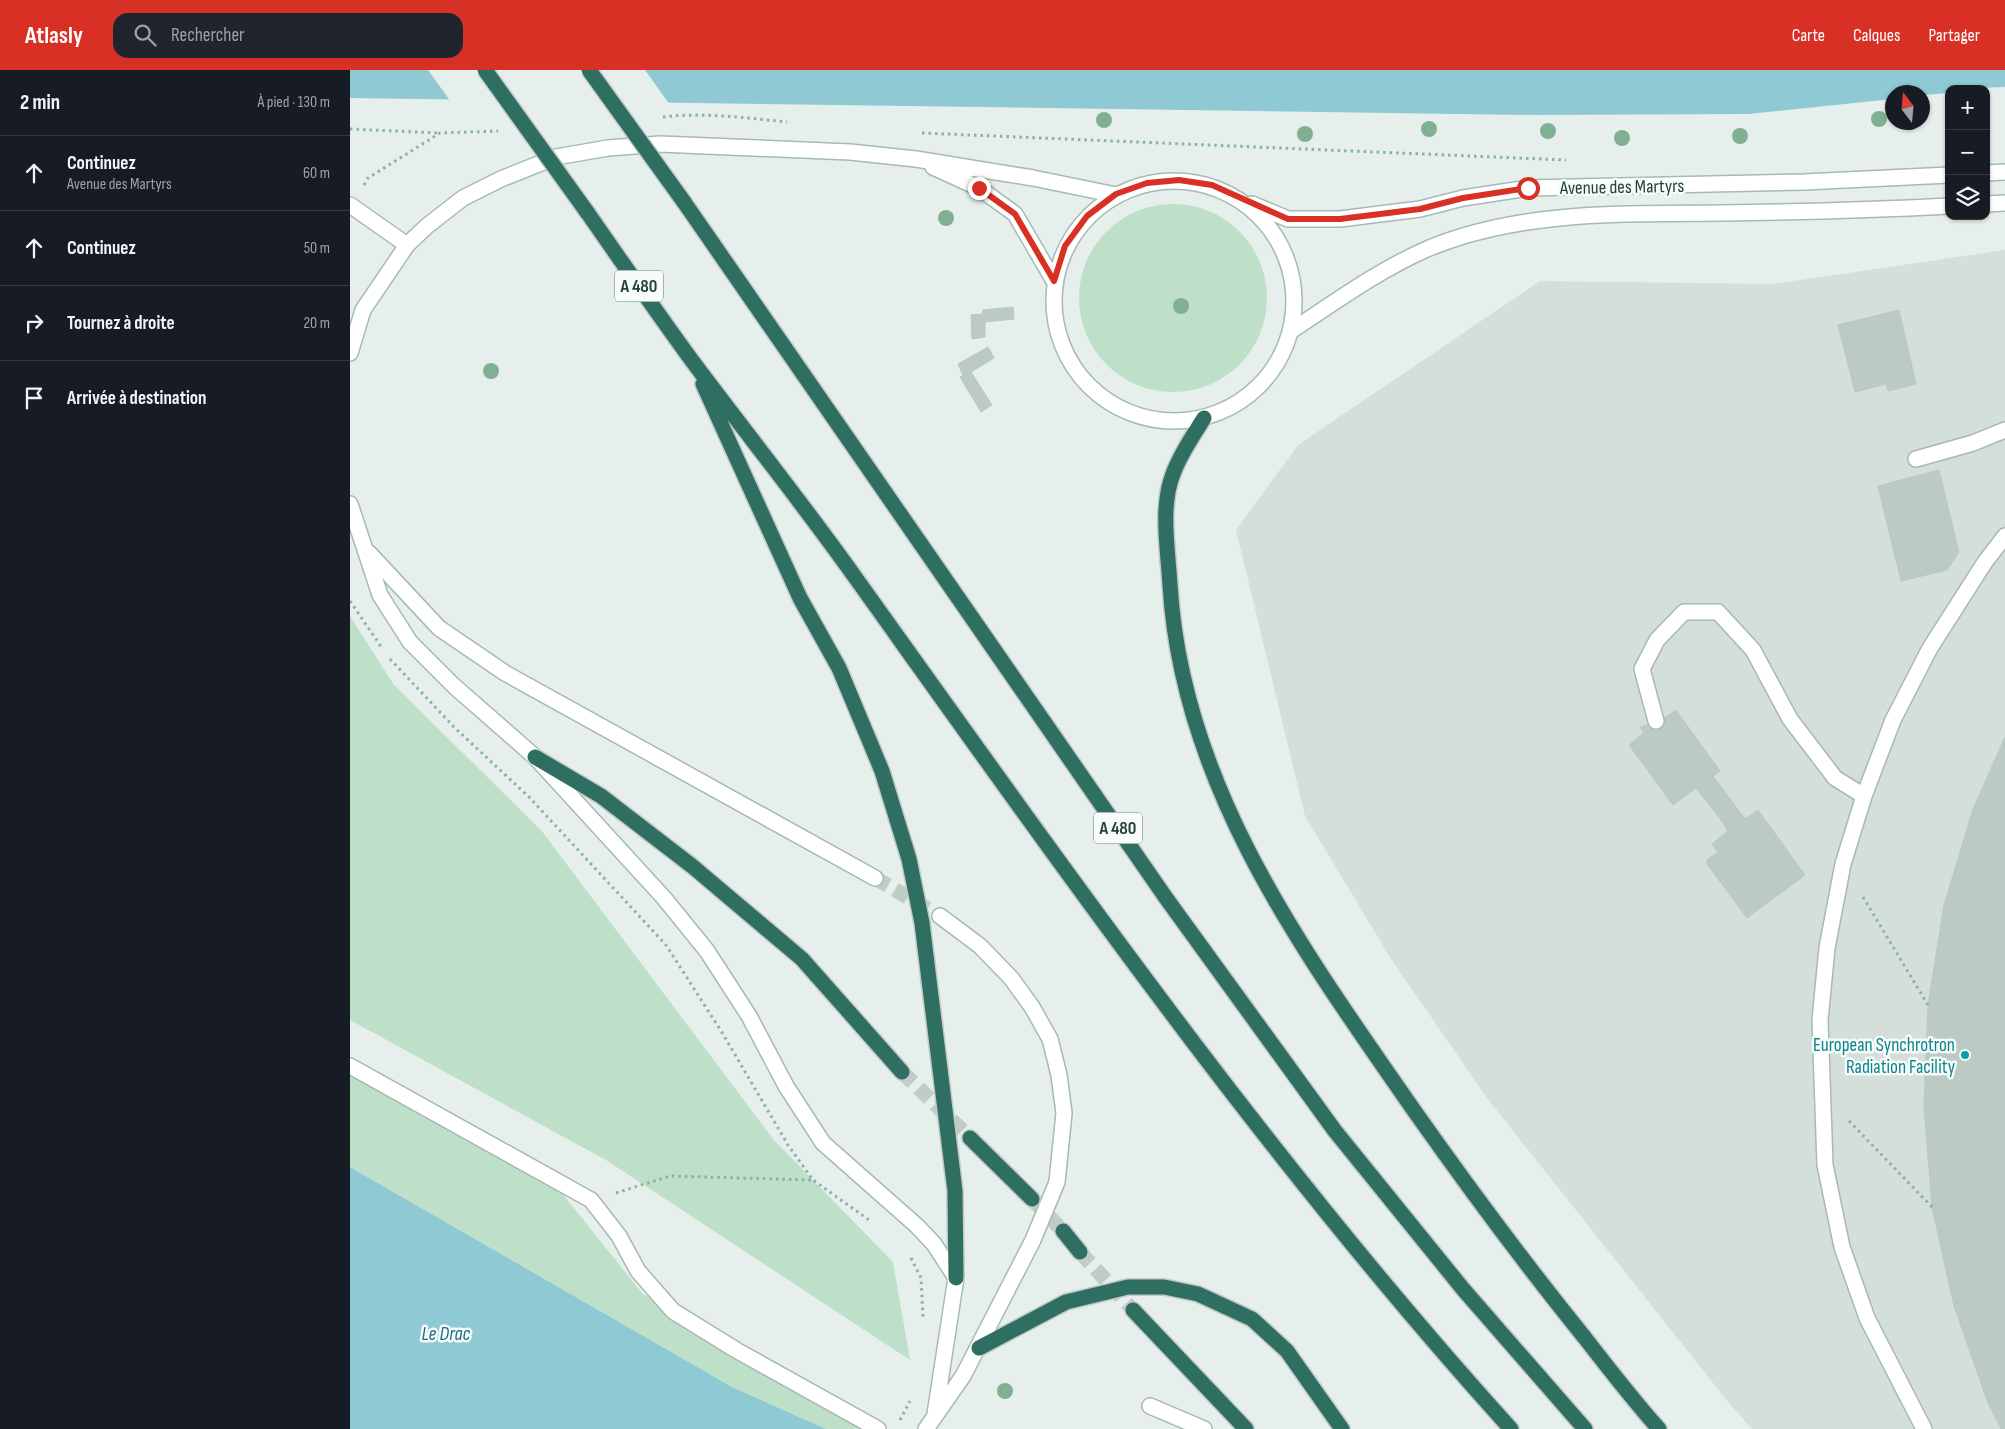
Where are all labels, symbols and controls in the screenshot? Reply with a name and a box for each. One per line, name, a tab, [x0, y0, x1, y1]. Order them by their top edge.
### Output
search box	[113, 13, 463, 58]
text: Atlasly	[25, 21, 83, 50]
icon: search	[131, 21, 159, 49]
text: Rechercher	[171, 24, 244, 47]
text: Carte	[1792, 25, 1825, 46]
text: Calques	[1853, 25, 1900, 46]
text: Partager	[1928, 25, 1980, 46]
north arrow	[1885, 85, 1930, 130]
map controls	[1945, 85, 1990, 220]
button: +	[1945, 85, 1990, 130]
text: 2 min	[20, 90, 60, 115]
text: À pied · 130 m	[257, 93, 330, 112]
button: −	[1945, 130, 1990, 175]
text: Continuez	[67, 152, 136, 175]
icon: ahead	[20, 159, 48, 187]
text: 60 m	[303, 164, 330, 183]
text: Avenue des Martyrs	[67, 175, 172, 194]
street label: Avenue des Martyrs	[1559, 175, 1685, 200]
button: layers	[1945, 175, 1990, 220]
route end	[968, 177, 991, 200]
route start	[1517, 177, 1540, 200]
icon: ahead	[20, 234, 48, 262]
text: Continuez	[67, 237, 136, 260]
text: 50 m	[304, 239, 330, 258]
road number: A 480	[615, 270, 663, 302]
icon: right	[20, 309, 48, 337]
text: Tournez à droite	[67, 312, 175, 335]
text: 20 m	[303, 314, 330, 333]
icon: arrive	[20, 384, 48, 412]
text: Arrivée à destination	[67, 387, 207, 410]
road number: A 480	[1094, 812, 1142, 844]
place label: European Synchrotron Radiation Facility	[1813, 1034, 1956, 1079]
marker: European Synchrotron Radiation Facility	[1959, 1049, 1971, 1061]
water label: Le Drac	[422, 1322, 471, 1346]

